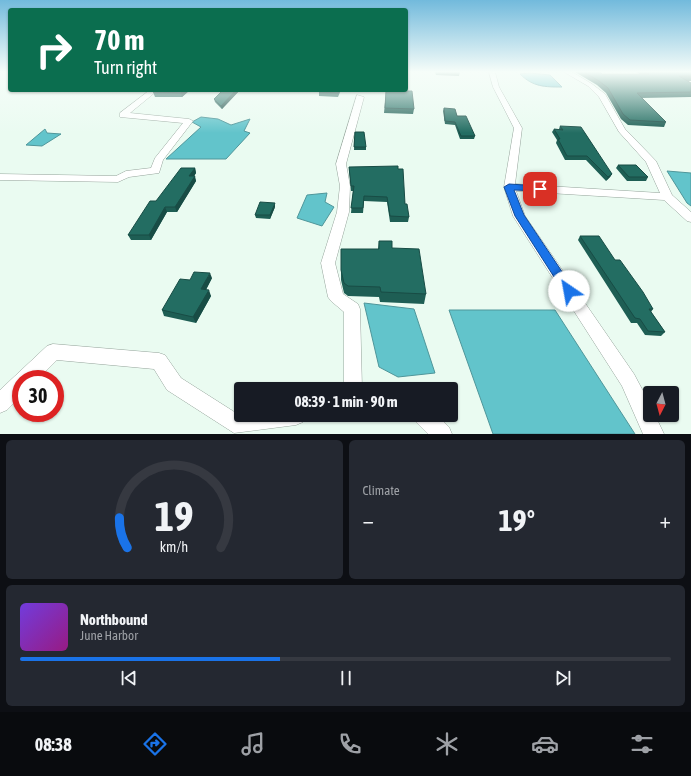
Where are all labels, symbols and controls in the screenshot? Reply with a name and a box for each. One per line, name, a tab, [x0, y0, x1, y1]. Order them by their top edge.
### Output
icon: right	[28, 24, 80, 76]
text: 70 m	[94, 24, 144, 56]
text: Turn right	[94, 57, 157, 78]
pin	[523, 172, 557, 206]
icon: arrive	[529, 178, 551, 200]
position arrow	[548, 270, 590, 312]
speed limit sign: 30	[12, 370, 64, 422]
north arrow	[643, 386, 679, 422]
map controls	[643, 386, 679, 422]
text: 08:39 · 1 min · 90 m	[294, 393, 398, 410]
text: Climate	[363, 483, 400, 498]
text: 19	[155, 491, 194, 539]
text: 19°	[499, 503, 535, 537]
text: −	[363, 507, 374, 533]
text: +	[660, 507, 671, 533]
text: km/h	[160, 538, 188, 554]
text: Northbound	[80, 611, 148, 628]
text: June Harbor	[80, 628, 138, 643]
icon: previous	[118, 667, 140, 689]
icon: pause	[335, 667, 357, 689]
icon: next	[552, 667, 574, 689]
icon: directions	[141, 730, 169, 758]
icon: music	[239, 730, 267, 758]
icon: phone	[336, 730, 364, 758]
icon: climate	[433, 730, 461, 758]
icon: car	[531, 730, 559, 758]
icon: filters	[628, 730, 656, 758]
text: 08:38	[35, 734, 72, 755]

